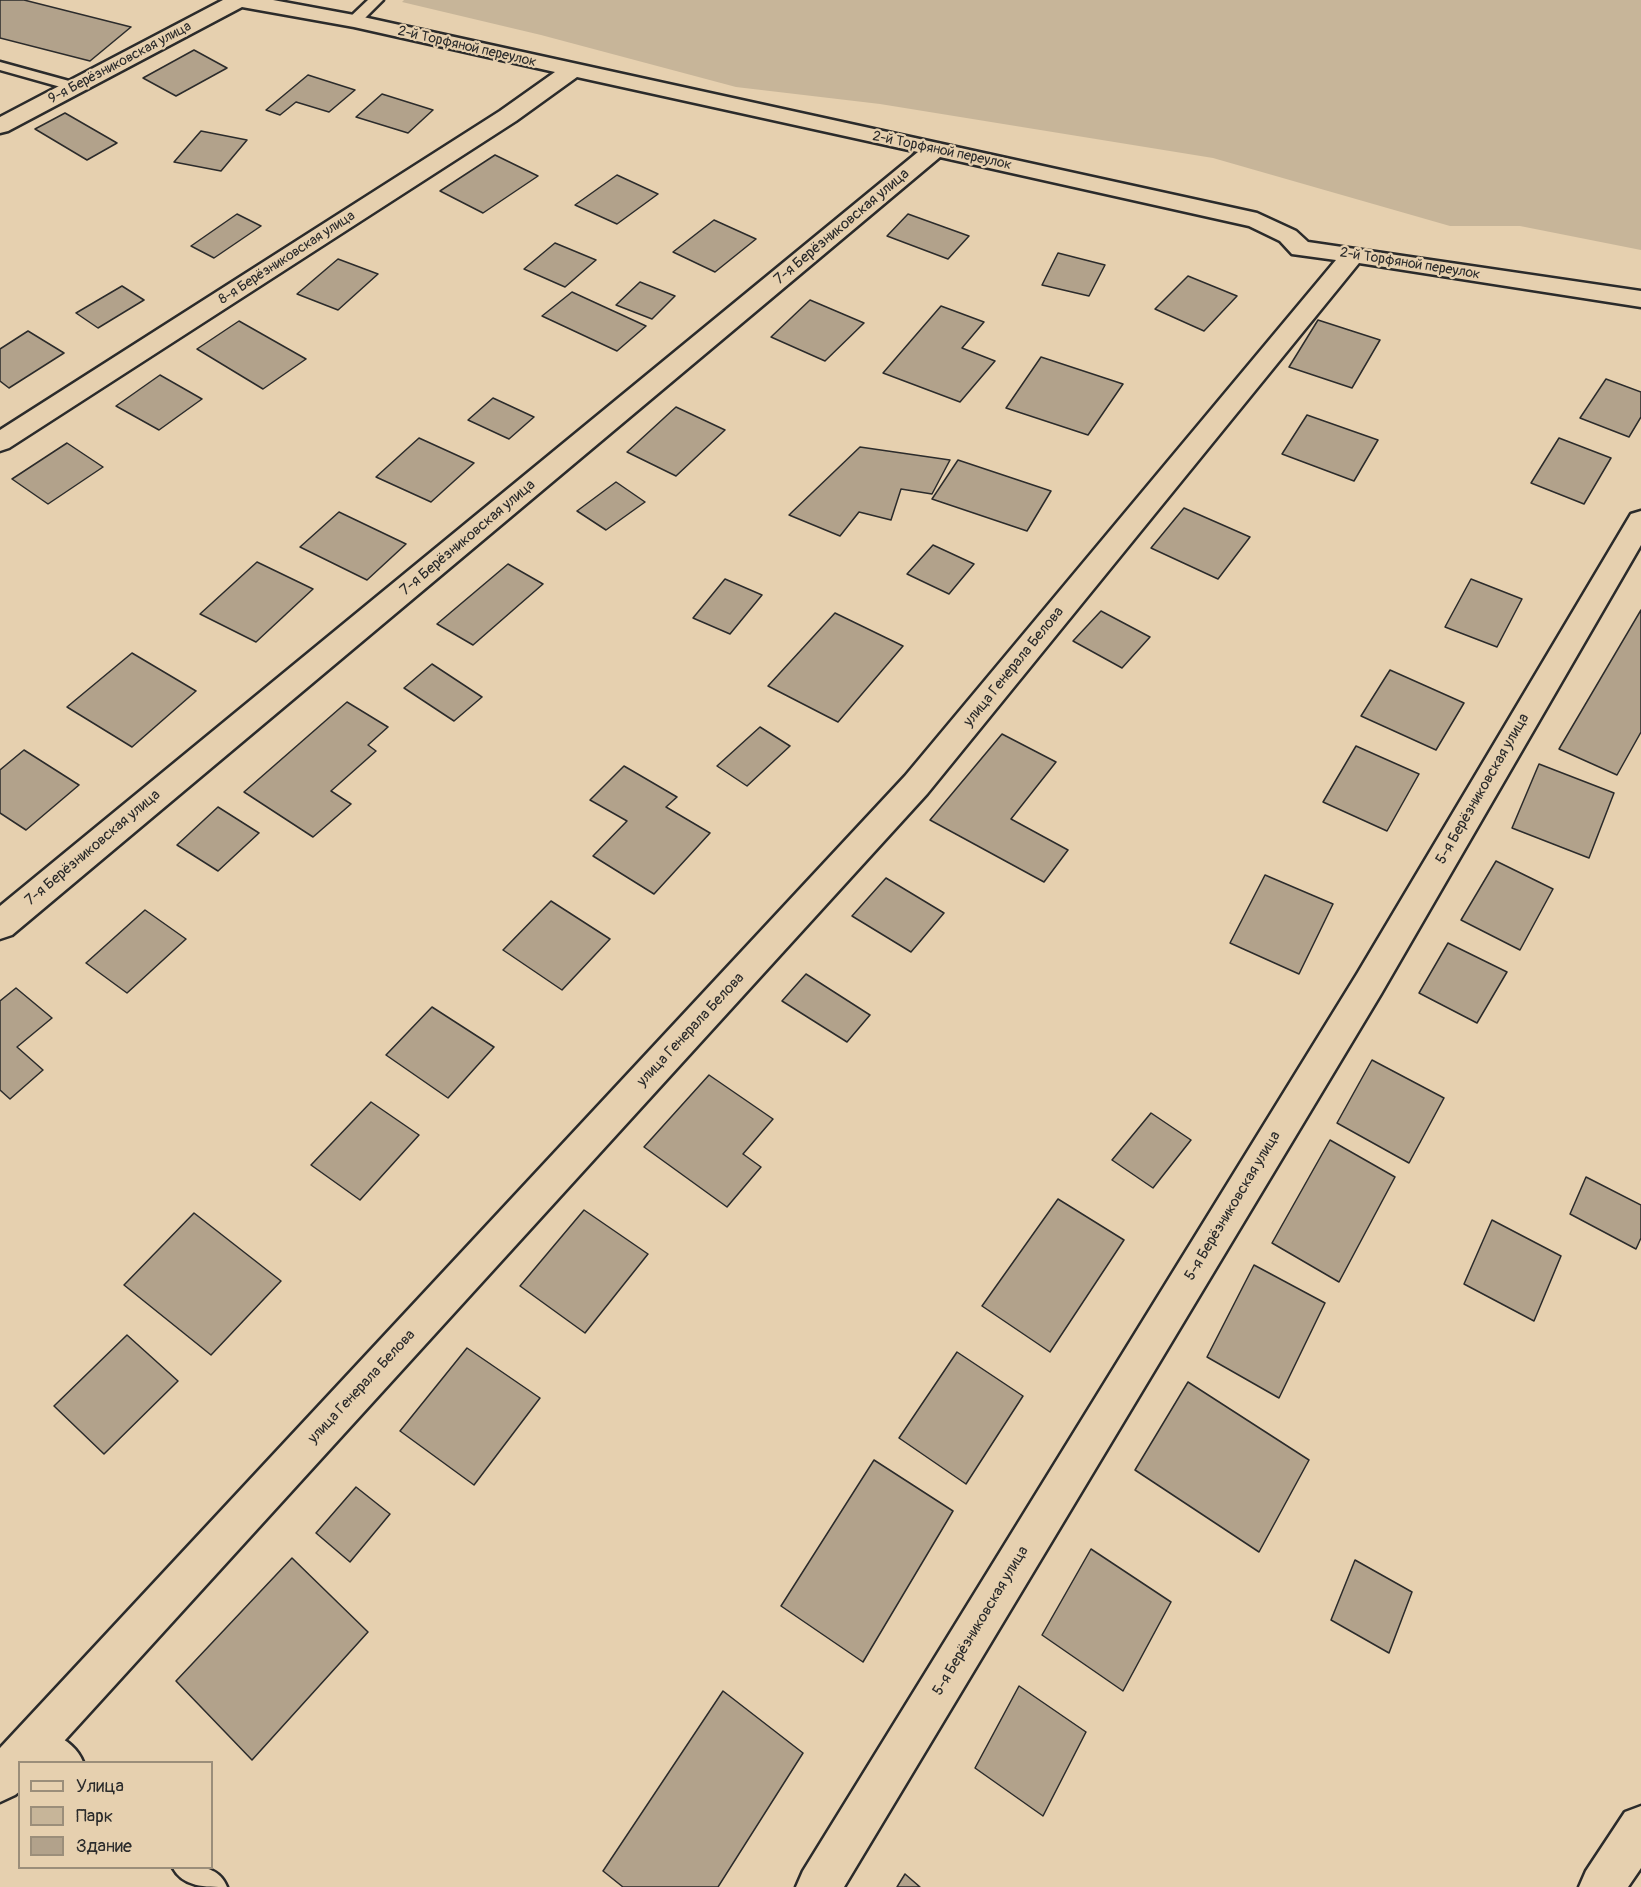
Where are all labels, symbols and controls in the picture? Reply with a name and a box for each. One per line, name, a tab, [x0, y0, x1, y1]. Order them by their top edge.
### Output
street label: 9-я Берёзниковская улица	[46, 18, 194, 108]
street label: 2-й Торфяной переулок	[396, 23, 538, 71]
street label: 2-й Торфяной переулок	[871, 128, 1013, 174]
street label: 7-я Берёзниковская улица	[771, 165, 913, 289]
street label: 8-я Берёзниковская улица	[216, 208, 358, 308]
street label: 2-й Торфяной переулок	[1339, 245, 1481, 283]
street label: 7-я Берёзниковская улица	[397, 476, 539, 600]
street label: улица Генерала Белова	[960, 603, 1068, 731]
street label: 5-я Берёзниковская улица	[1432, 710, 1534, 868]
street label: 7-я Берёзниковская улица	[22, 786, 164, 910]
street label: улица Генерала Белова	[634, 969, 748, 1091]
street label: 5-я Берёзниковская улица	[1181, 1128, 1285, 1284]
street label: улица Генерала Белова	[305, 1326, 419, 1448]
street label: 5-я Берёзниковская улица	[929, 1543, 1033, 1699]
legend	[18, 1761, 213, 1869]
text: Улица	[76, 1775, 124, 1798]
text: Парк	[76, 1805, 113, 1828]
text: Здание	[76, 1835, 132, 1858]

